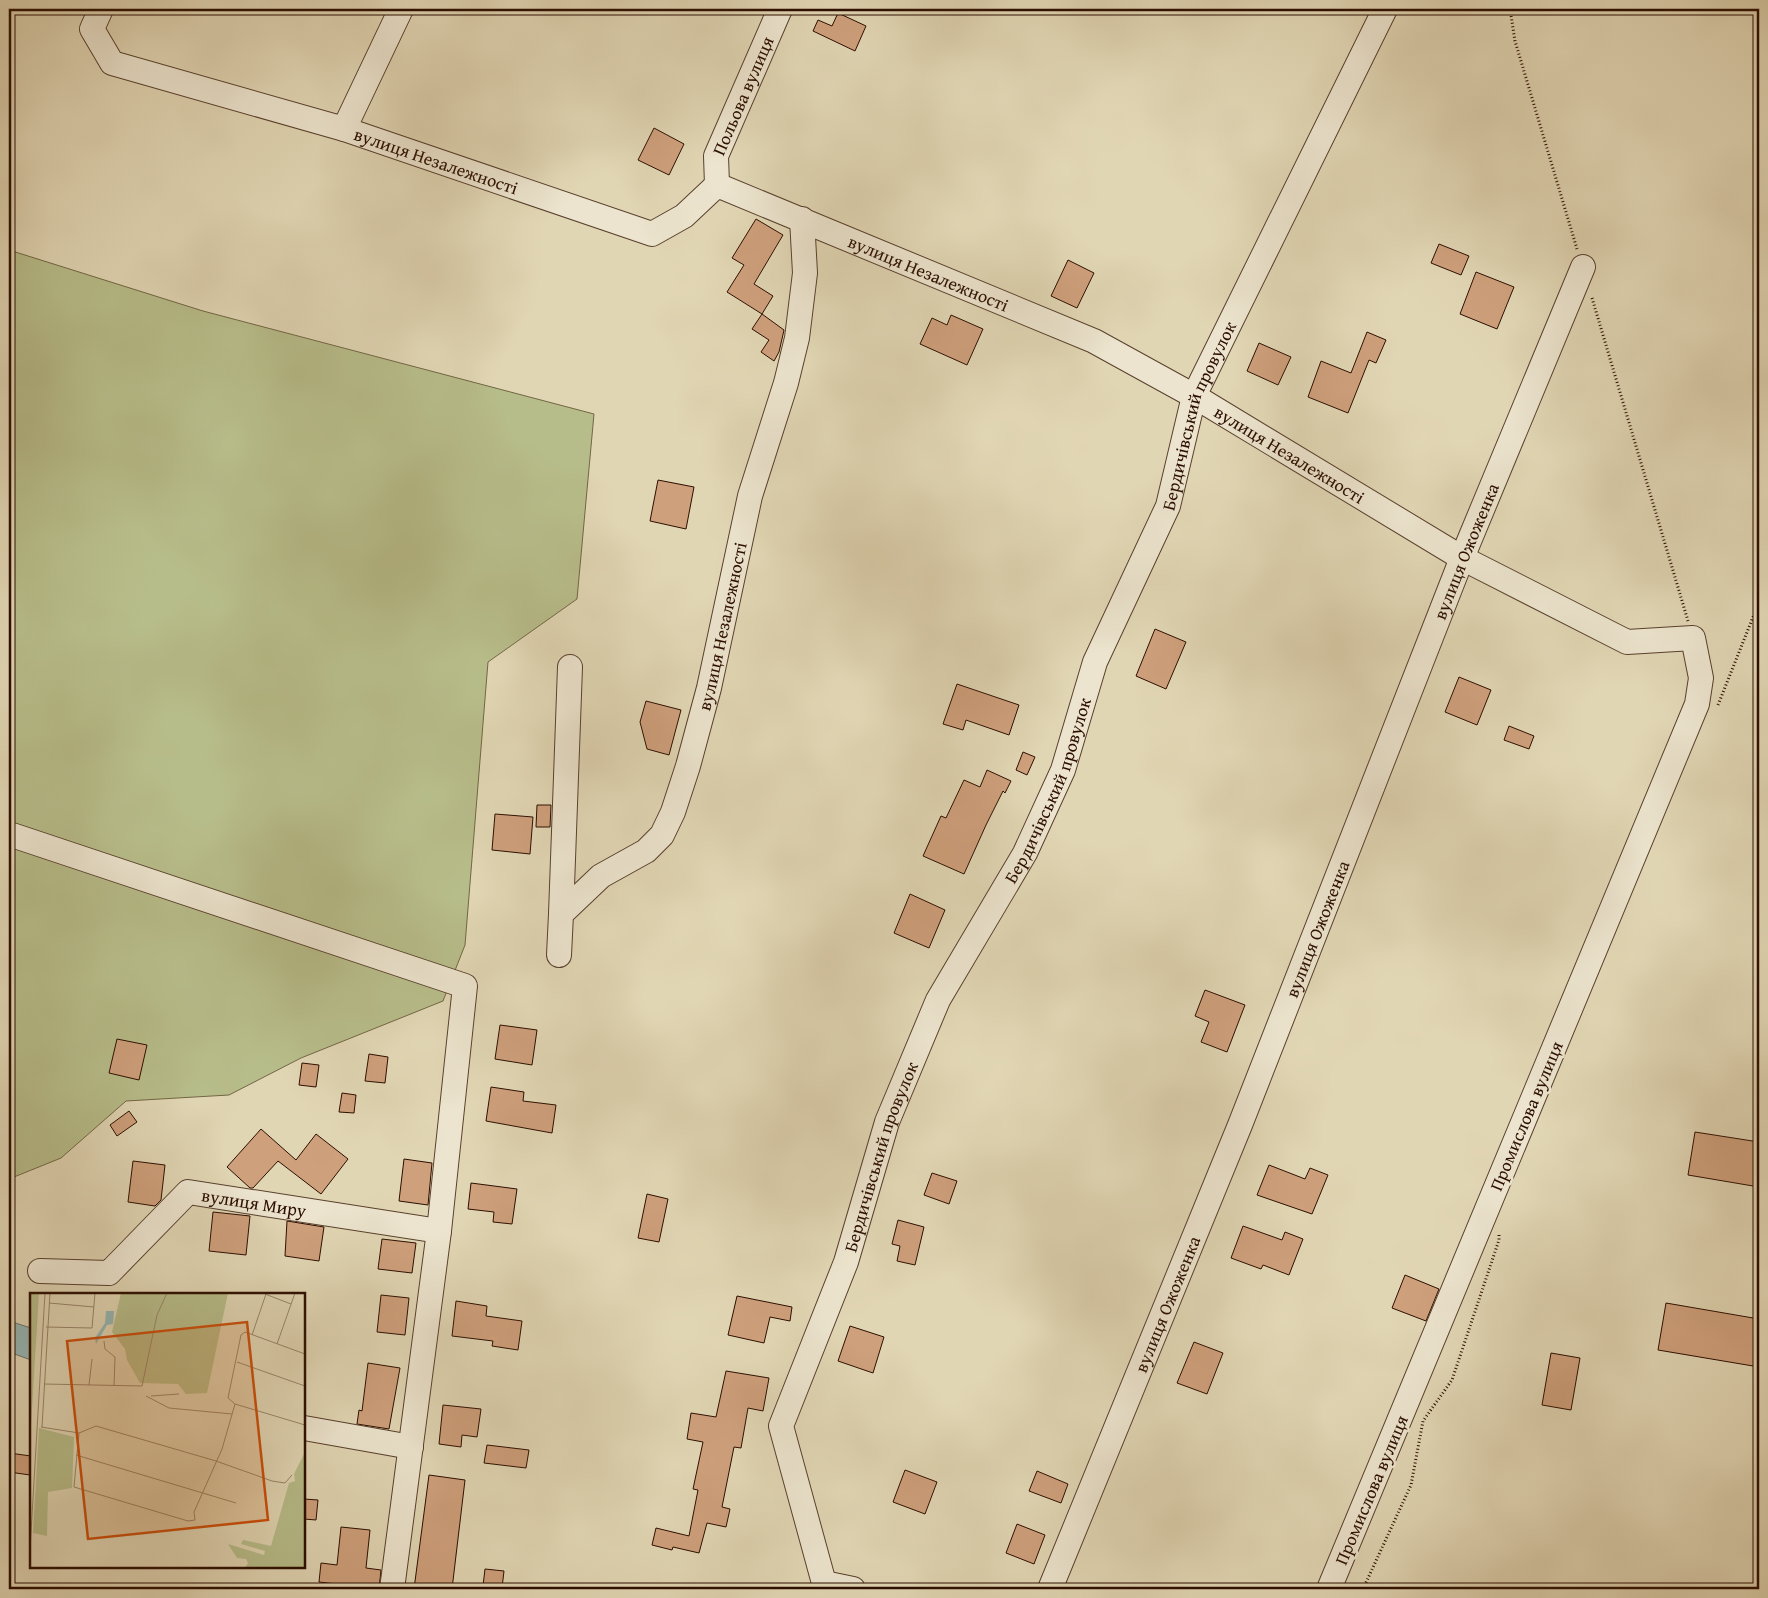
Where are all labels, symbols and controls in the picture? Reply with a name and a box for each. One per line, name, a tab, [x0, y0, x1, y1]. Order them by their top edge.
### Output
street label: Польова вулиця	[704, 32, 780, 159]
street label: вулиця Незалежності	[351, 120, 522, 201]
street label: вулиця Незалежності	[844, 227, 1013, 318]
street label: Бердичівський провулок	[1154, 316, 1243, 513]
street label: вулиця Незалежності	[1209, 398, 1370, 510]
street label: вулиця Ожоженка	[1426, 478, 1505, 623]
street label: вулиця Незалежності	[690, 540, 753, 714]
street label: Бердичівський провулок	[997, 693, 1097, 888]
street label: вулиця Ожоженка	[1278, 856, 1356, 1001]
street label: Промислова вулиця	[1482, 1037, 1570, 1195]
street label: Бердичівський провулок	[836, 1057, 925, 1255]
street label: вулиця Миру	[200, 1181, 308, 1224]
street label: вулиця Ожоженка	[1127, 1231, 1207, 1376]
inset map	[30, 1293, 305, 1568]
street label: Промислова вулиця	[1327, 1411, 1415, 1569]

